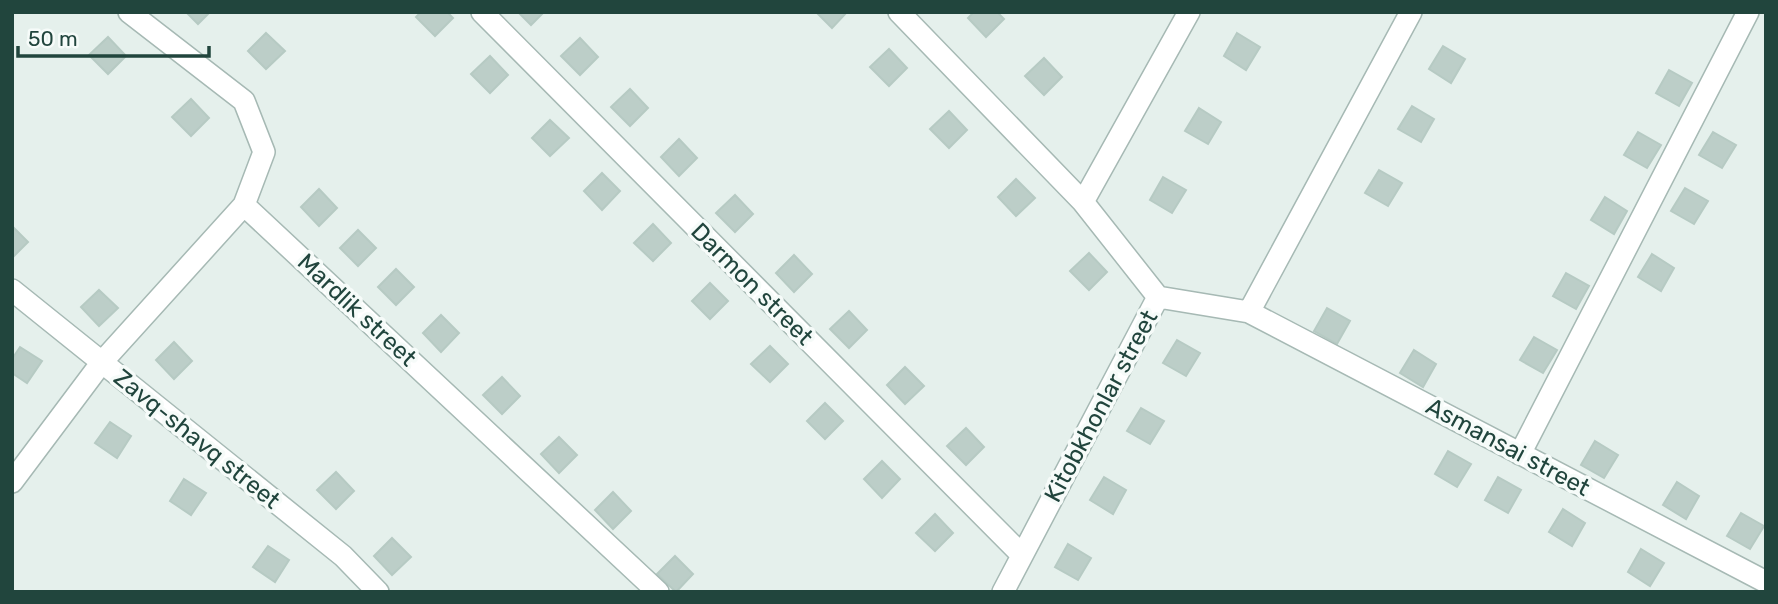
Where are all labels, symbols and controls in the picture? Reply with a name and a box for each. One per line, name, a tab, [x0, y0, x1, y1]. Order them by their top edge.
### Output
scale bar	[18, 14, 208, 58]
text: 50 m	[28, 26, 78, 51]
street label: Darmon street	[685, 217, 819, 351]
street label: Mardlik street	[292, 248, 422, 372]
street label: Kitobkhonlar street	[1039, 305, 1163, 507]
street label: Zavq-shavq street	[108, 363, 286, 515]
street label: Asmansai street	[1421, 392, 1595, 502]

